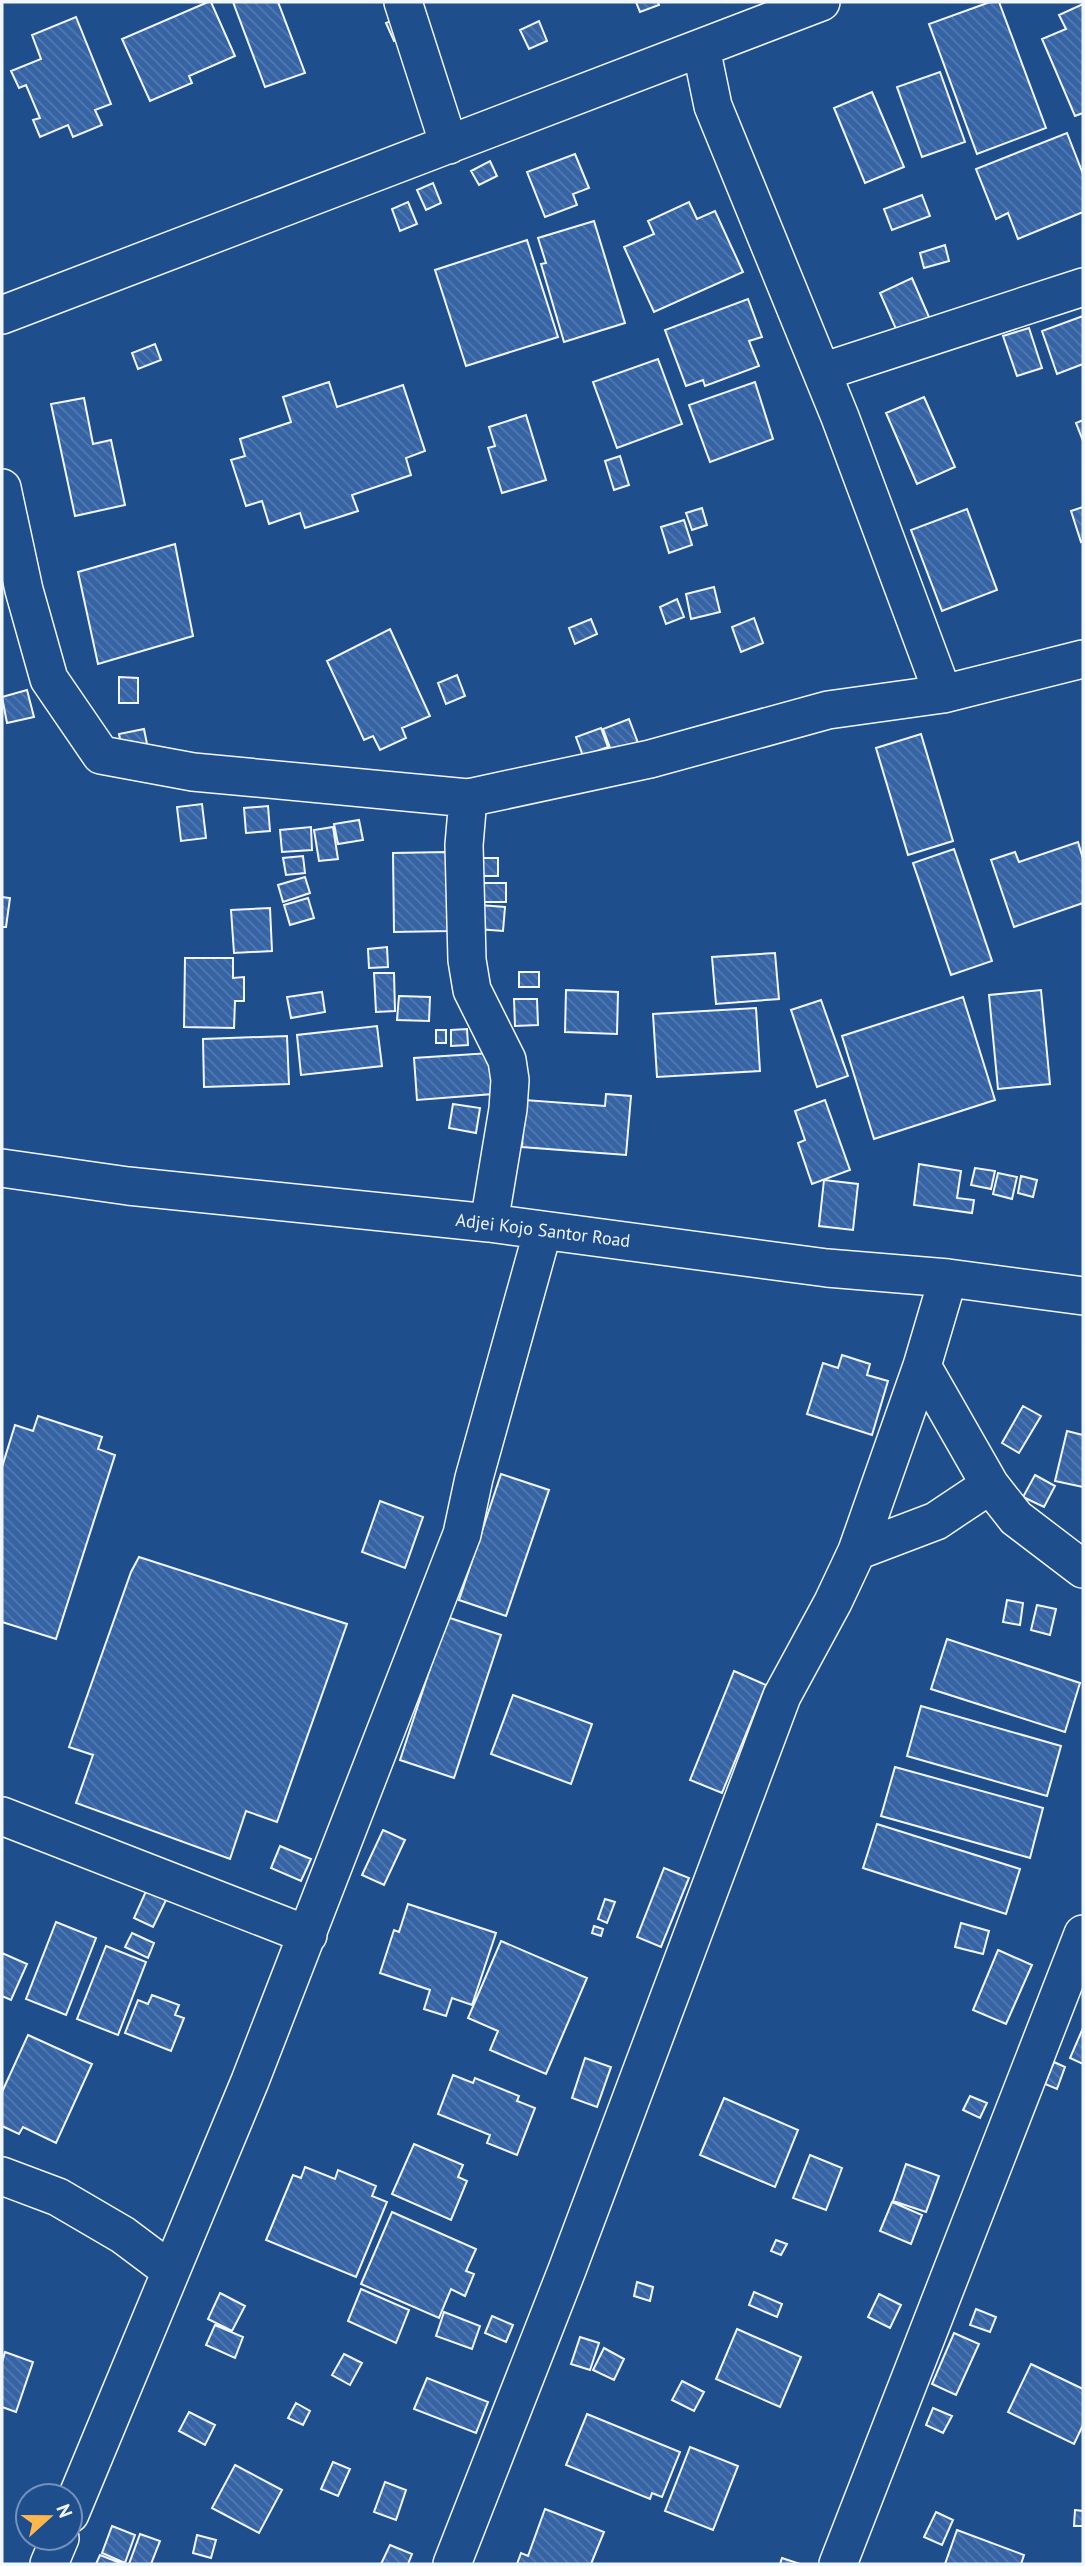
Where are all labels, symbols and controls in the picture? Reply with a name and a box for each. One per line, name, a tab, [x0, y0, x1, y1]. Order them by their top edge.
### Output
street label: Adjei Kojo Santor Road	[454, 1208, 632, 1252]
north arrow	[14, 2482, 84, 2552]
text: N	[51, 2501, 78, 2521]

